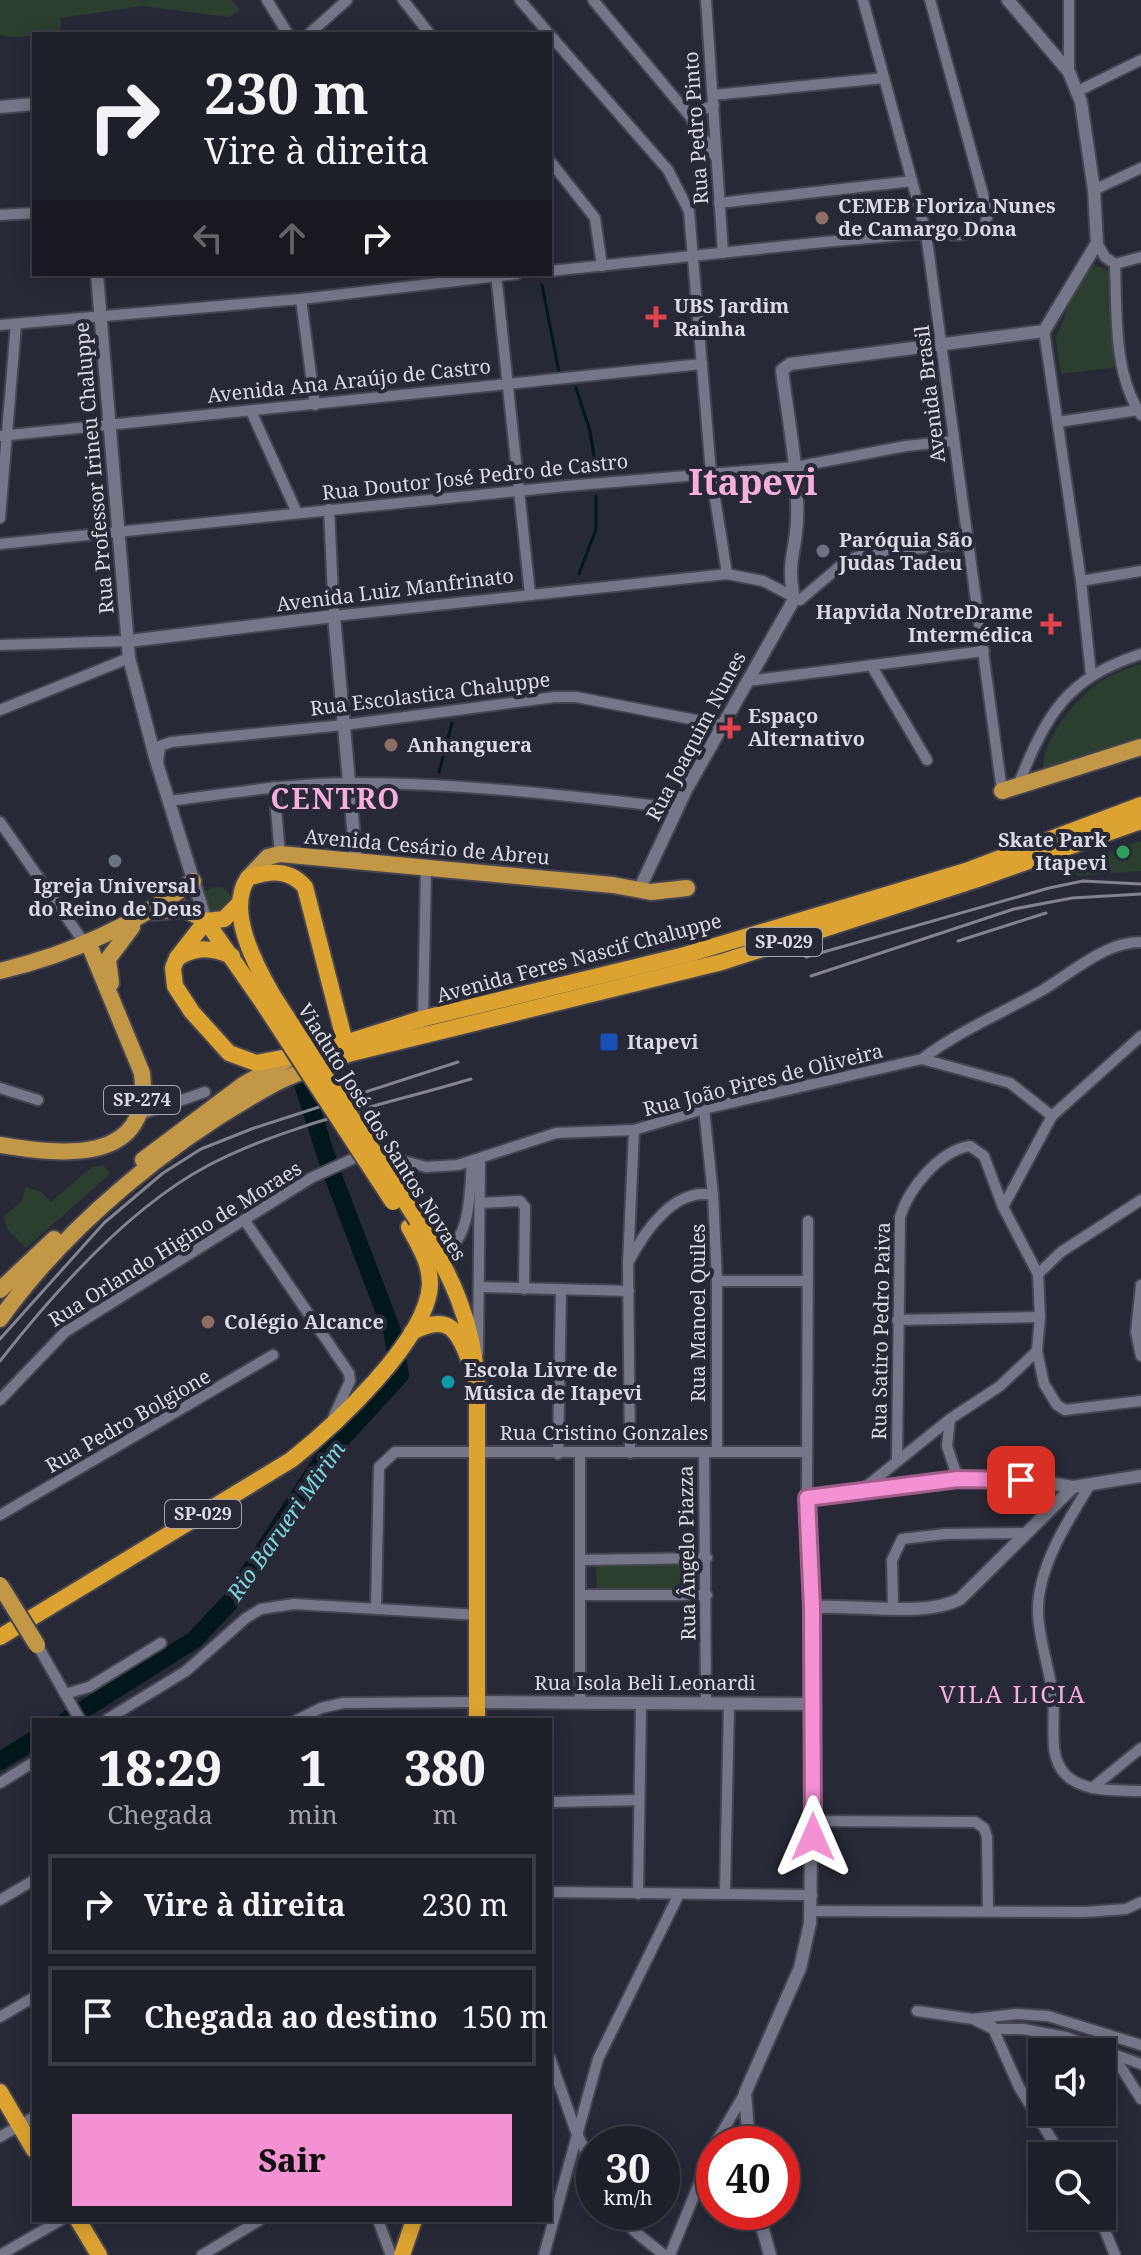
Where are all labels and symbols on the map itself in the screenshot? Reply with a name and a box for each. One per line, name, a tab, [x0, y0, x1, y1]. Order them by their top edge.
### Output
street label: Rua Pedro Pinto	[677, 51, 714, 206]
place label: CEMEB Floriza Nunes de Camargo Dona	[838, 192, 1056, 242]
marker: CEMEB Floriza Nunes de Camargo Dona	[813, 209, 831, 227]
place label: UBS Jardim Rainha	[674, 292, 790, 342]
marker: UBS Jardim Rainha	[645, 306, 667, 328]
street label: Rua Professor Irineu Chaluppe	[67, 321, 120, 615]
street label: Avenida Brasil	[908, 324, 951, 464]
street label: Avenida Ana Araújo de Castro	[206, 352, 492, 409]
street label: Rua Doutor José Pedro de Castro	[320, 447, 629, 506]
district label: Itapevi	[689, 457, 818, 506]
place label: Paróquia São Judas Tadeu	[838, 526, 973, 576]
marker: Paróquia São Judas Tadeu	[814, 542, 832, 560]
street label: Avenida Luiz Manfrinato	[275, 562, 515, 617]
place label: Hapvida NotreDrame Intermédica	[816, 598, 1033, 648]
marker: Hapvida NotreDrame Intermédica	[1040, 613, 1062, 635]
street label: Rua Joaquim Nunes	[639, 646, 752, 825]
street label: Rua Escolastica Chaluppe	[308, 665, 552, 722]
place label: Espaço Alternativo	[748, 702, 865, 752]
marker: Espaço Alternativo	[719, 717, 741, 739]
place label: Anhanguera	[407, 731, 532, 758]
marker: Anhanguera	[382, 736, 400, 754]
district label: CENTRO	[271, 779, 401, 817]
street label: Avenida Cesário de Abreu	[303, 822, 551, 871]
place label: Skate Park Itapevi	[998, 826, 1107, 876]
marker: Skate Park Itapevi	[1114, 843, 1132, 861]
marker: Igreja Universal do Reino de Deus	[106, 852, 124, 870]
place label: Igreja Universal do Reino de Deus	[28, 872, 202, 922]
street label: Avenida Feres Nascif Chaluppe	[433, 906, 724, 1009]
road number: SP-029	[746, 928, 822, 956]
street label: Viaduto José dos Santos Novaes	[292, 998, 473, 1266]
place label: Itapevi	[627, 1028, 699, 1055]
marker: Itapevi	[598, 1031, 620, 1053]
street label: Rua João Pires de Oliveira	[640, 1037, 886, 1122]
road number: SP-274	[104, 1086, 180, 1114]
street label: Rua Orlando Higino de Moraes	[43, 1154, 306, 1333]
street label: Rua Satiro Pedro Paiva	[865, 1222, 896, 1440]
street label: Rua Manoel Quiles	[684, 1224, 711, 1402]
place label: Colégio Alcance	[224, 1308, 384, 1335]
marker: Colégio Alcance	[199, 1313, 217, 1331]
place label: Escola Livre de Música de Itapevi	[464, 1356, 642, 1406]
street label: Rua Pedro Bolgione	[40, 1362, 215, 1479]
marker: Escola Livre de Música de Itapevi	[439, 1373, 457, 1391]
street label: Rua Cristino Gonzales	[500, 1419, 708, 1446]
water label: Rio Barueri Mirim	[218, 1435, 351, 1607]
pin	[987, 1446, 1055, 1514]
street label: Rua Ângelo Piazza	[671, 1465, 702, 1641]
road number: SP-029	[165, 1500, 241, 1528]
street label: Rua Isola Beli Leonardi	[534, 1669, 756, 1696]
district label: VILA LICIA	[939, 1677, 1087, 1710]
position arrow	[771, 1795, 855, 1879]
speed limit sign: 40	[696, 2126, 800, 2230]

